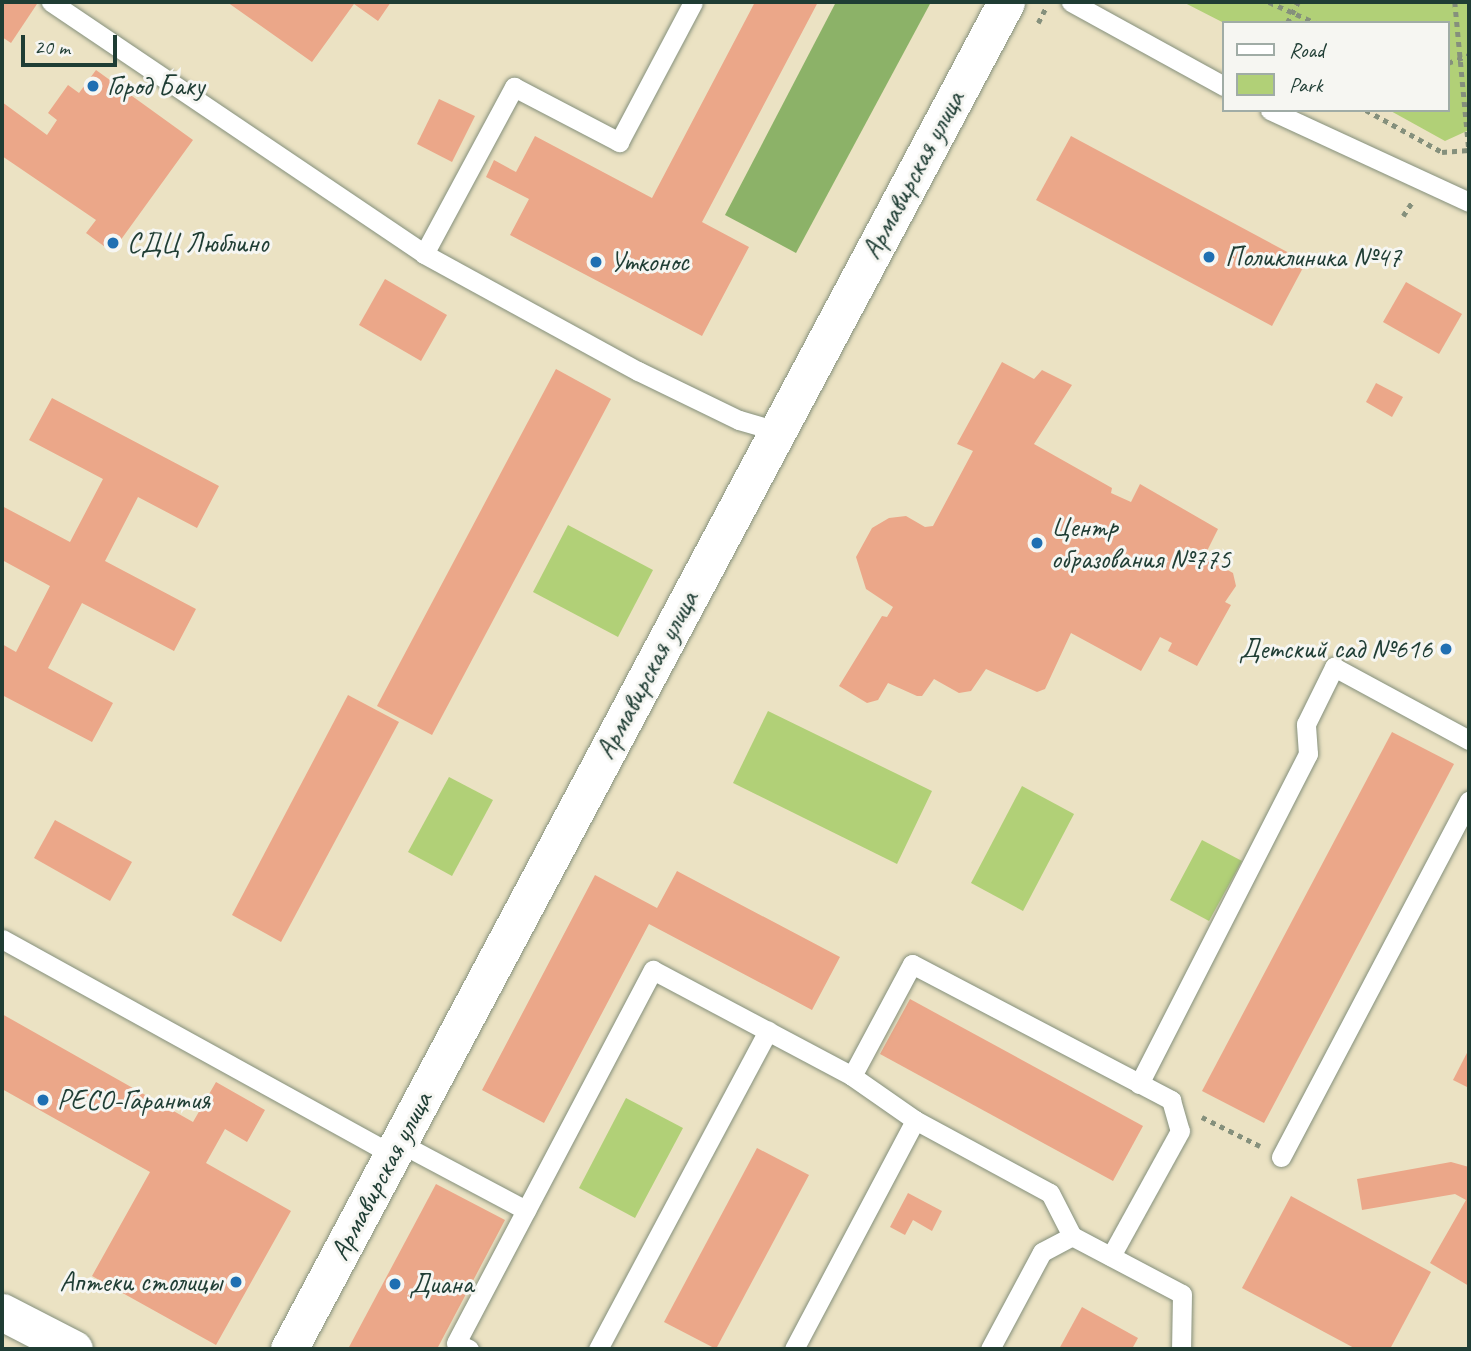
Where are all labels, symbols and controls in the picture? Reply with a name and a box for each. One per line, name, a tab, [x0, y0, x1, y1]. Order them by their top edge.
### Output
scale bar	[24, 21, 121, 65]
legend	[1222, 21, 1450, 112]
text: 20 m	[34, 34, 70, 60]
text: Road	[1289, 37, 1324, 63]
place label: Город Баку	[107, 69, 205, 103]
text: Park	[1289, 72, 1322, 98]
marker: Город Баку	[85, 78, 101, 94]
street label: Армавирская улица	[854, 85, 972, 265]
place label: СДЦ Люблино	[127, 226, 268, 260]
marker: СДЦ Люблино	[105, 235, 121, 251]
place label: Поликлиника №47	[1225, 240, 1401, 274]
place label: Утконос	[610, 245, 689, 279]
marker: Поликлиника №47	[1199, 247, 1219, 267]
marker: Утконос	[588, 254, 604, 270]
place label: Центр образования №775	[1051, 510, 1231, 576]
marker: Центр образования №775	[1029, 535, 1045, 551]
street label: Армавирская улица	[588, 585, 706, 765]
place label: Детский сад №616	[1239, 632, 1432, 666]
marker: Детский сад №616	[1438, 641, 1454, 657]
place label: РЕСО-Гарантия	[57, 1083, 210, 1117]
street label: Армавирская улица	[322, 1086, 440, 1266]
marker: РЕСО-Гарантия	[35, 1092, 51, 1108]
place label: Аптеки столицы	[57, 1265, 222, 1299]
place label: Диана	[409, 1267, 473, 1301]
marker: Аптеки столицы	[228, 1274, 244, 1290]
marker: Диана	[387, 1276, 403, 1292]

